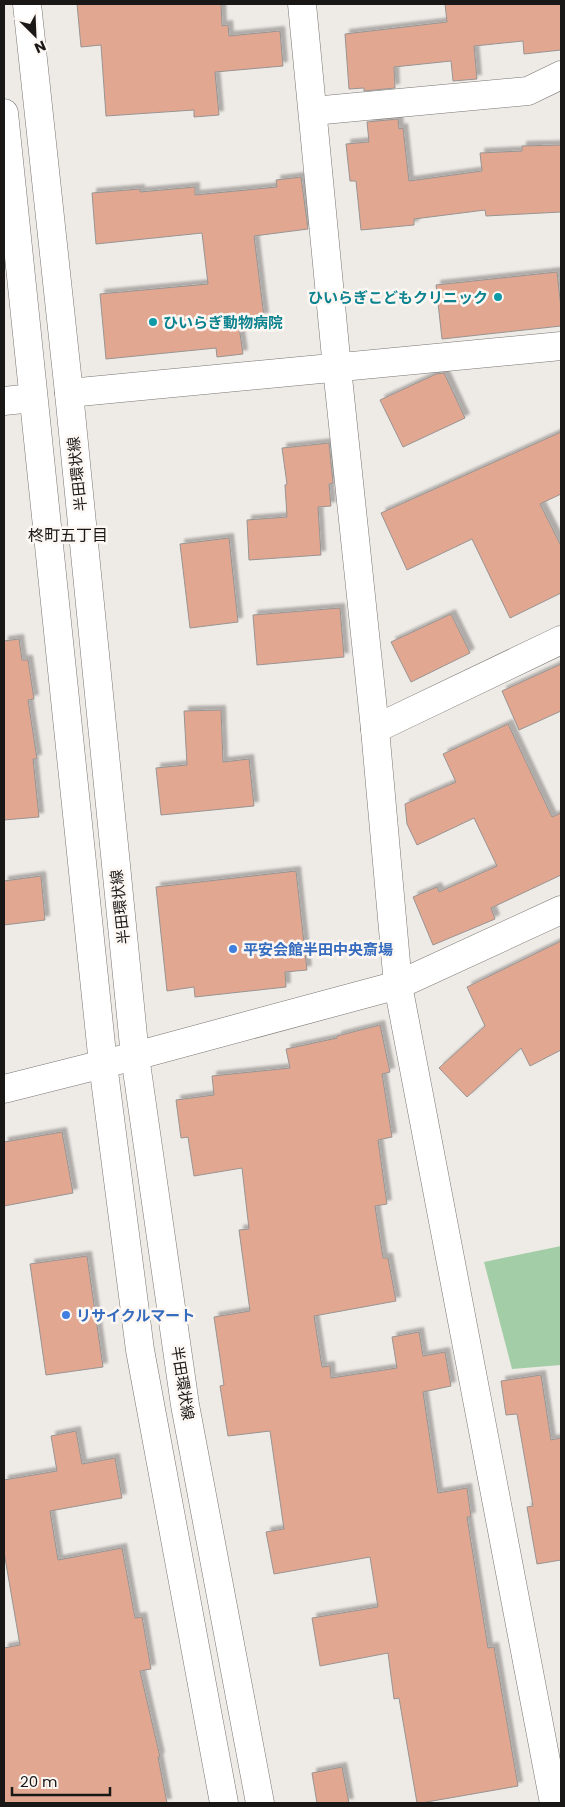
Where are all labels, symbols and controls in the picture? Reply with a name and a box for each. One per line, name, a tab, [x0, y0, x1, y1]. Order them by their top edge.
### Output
north arrow	[10, 10, 60, 60]
text: N	[31, 36, 49, 58]
place label: ひいらぎこどもクリニック	[308, 287, 488, 308]
marker: ひいらぎこどもクリニック	[492, 291, 504, 303]
place label: ひいらぎ動物病院	[163, 312, 283, 333]
marker: ひいらぎ動物病院	[147, 316, 159, 328]
street label: 半田環状線	[63, 436, 91, 512]
district label: 柊町五丁目	[28, 524, 108, 547]
street label: 半田環状線	[106, 869, 134, 945]
place label: 平安会館半田中央斎場	[243, 939, 393, 960]
marker: 平安会館半田中央斎場	[227, 943, 239, 955]
place label: リサイクルマート	[76, 1305, 195, 1326]
marker: リサイクルマート	[60, 1309, 72, 1321]
street label: 半田環状線	[167, 1344, 199, 1422]
scale bar	[12, 1764, 110, 1796]
text: 20 m	[20, 1771, 58, 1792]

